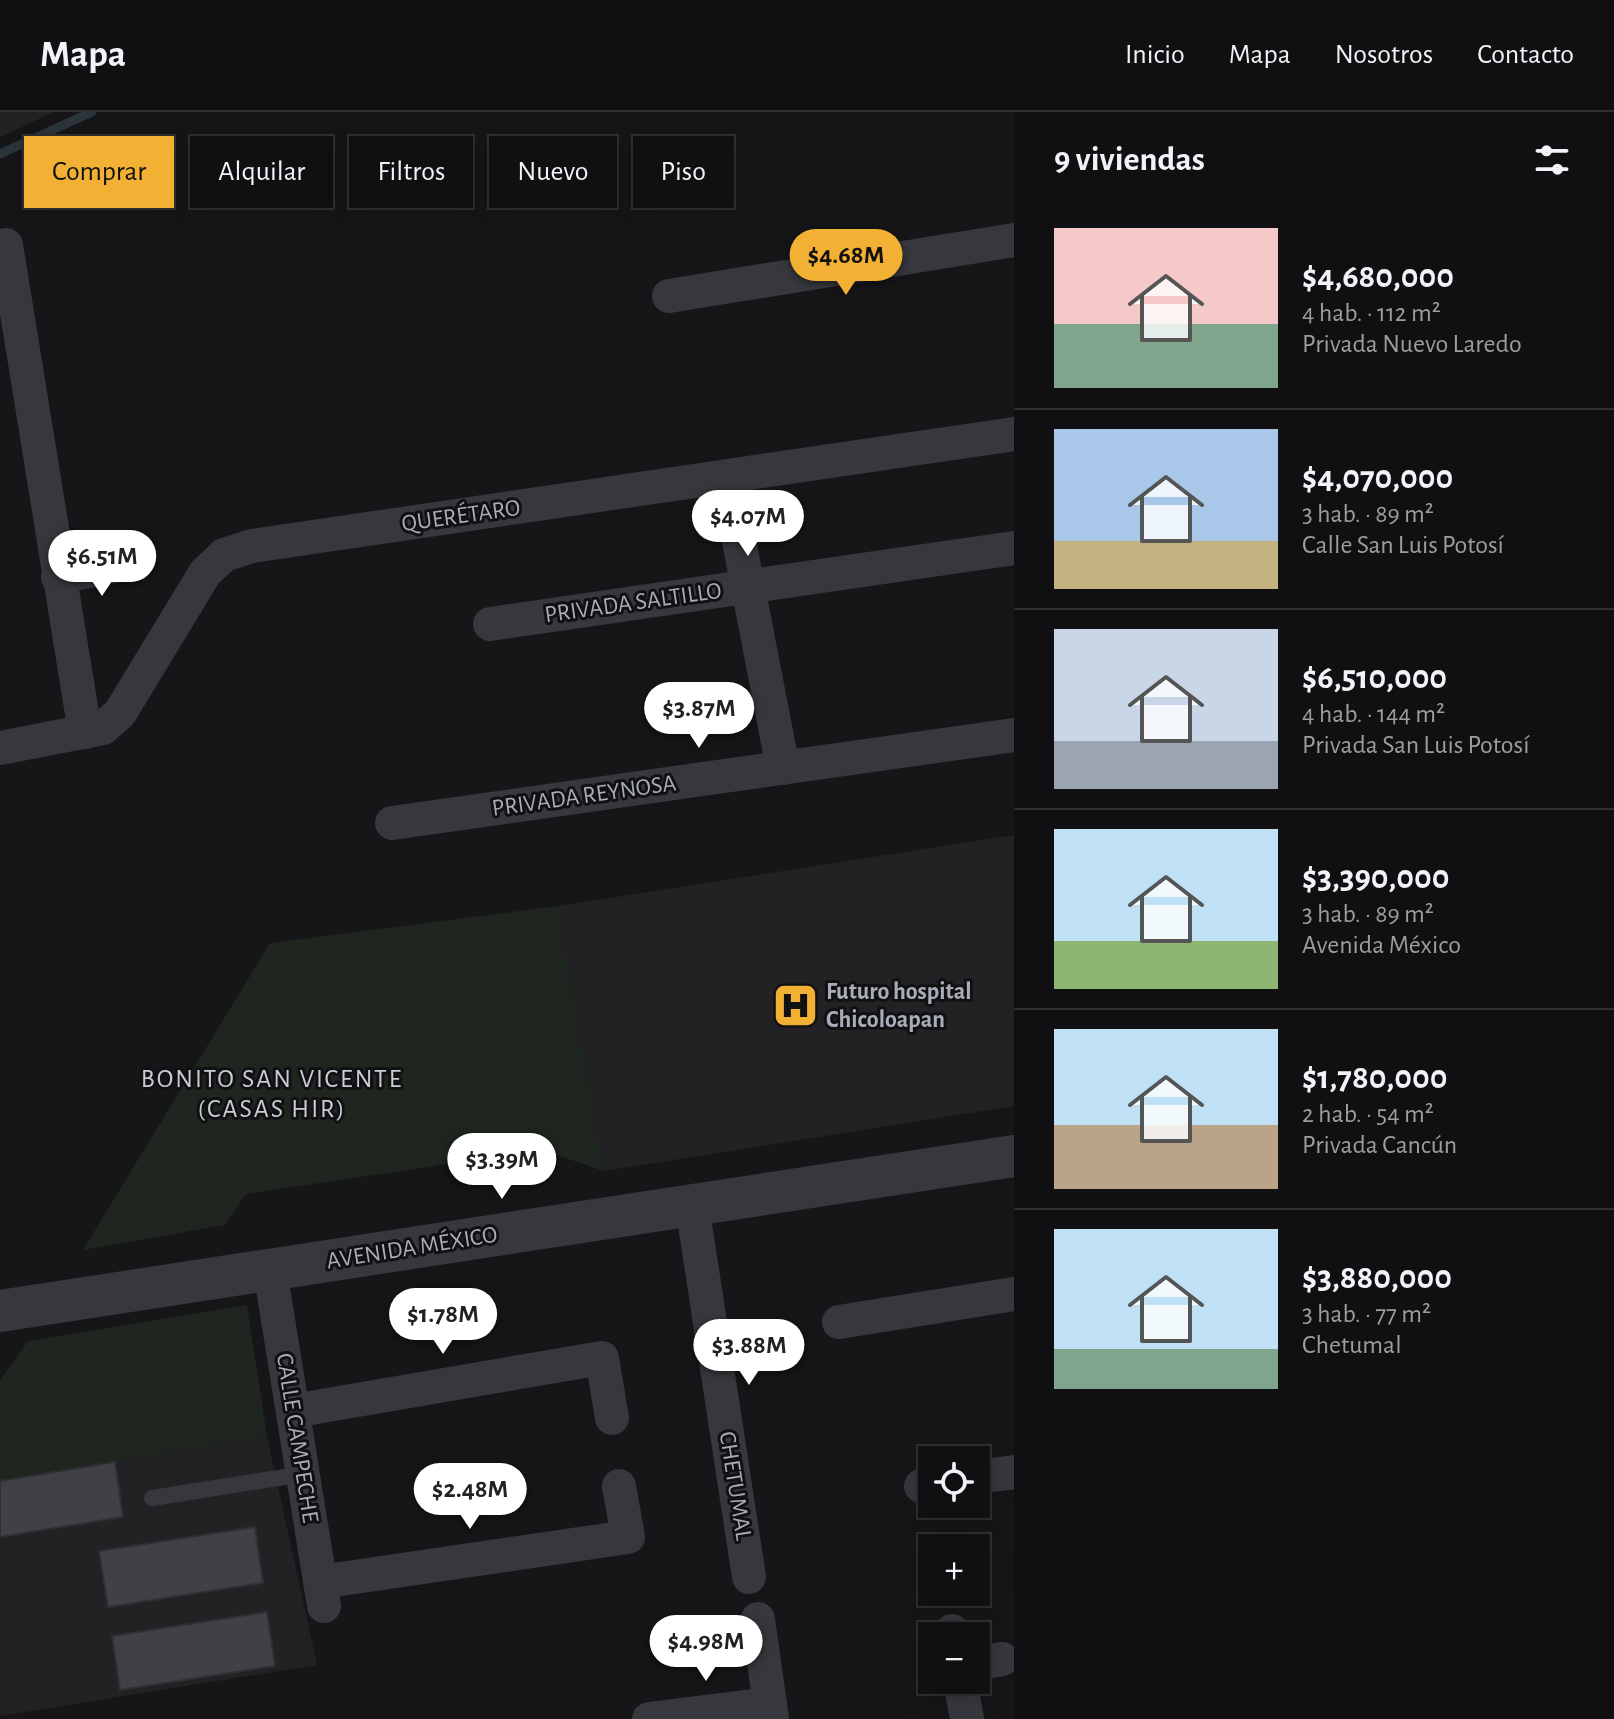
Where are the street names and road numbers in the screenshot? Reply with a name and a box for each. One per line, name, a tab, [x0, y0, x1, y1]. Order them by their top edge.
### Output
street label: QUERÉTARO	[400, 494, 522, 536]
street label: PRIVADA SALTILLO	[543, 579, 723, 627]
street label: PRIVADA REYNOSA	[490, 771, 678, 821]
street label: AVENIDA MÉXICO	[324, 1221, 499, 1273]
street label: CALLE CAMPECHE	[272, 1352, 322, 1525]
street label: CHETUMAL	[715, 1430, 755, 1542]

